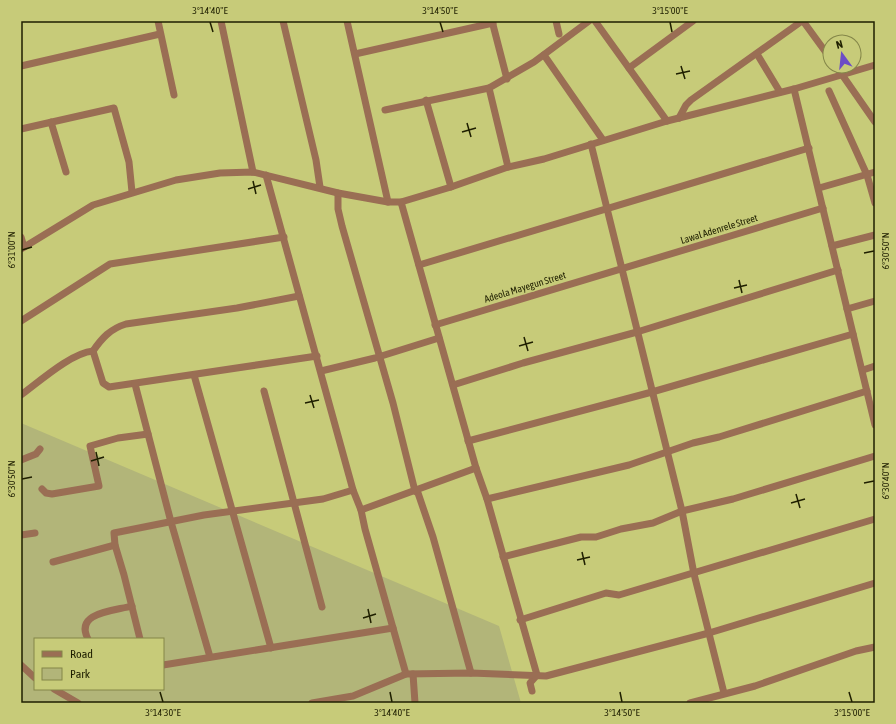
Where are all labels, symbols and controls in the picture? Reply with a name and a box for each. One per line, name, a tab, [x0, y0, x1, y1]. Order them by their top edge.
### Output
text: 3°14'40"E	[192, 5, 228, 16]
text: 3°14'50"E	[422, 5, 458, 16]
text: 3°15'00"E	[652, 5, 688, 16]
north arrow	[822, 34, 862, 74]
text: N	[835, 38, 844, 51]
street label: Lawal Adenrele Street	[679, 212, 759, 246]
text: 6°31'00"N	[6, 231, 17, 269]
text: 6°30'50"N	[880, 232, 891, 270]
street label: Adeola Mayegun Street	[483, 269, 567, 305]
text: 6°30'50"N	[6, 460, 17, 498]
text: 6°30'40"N	[880, 462, 891, 500]
legend	[34, 638, 164, 690]
text: Road	[70, 647, 93, 661]
text: Park	[70, 667, 91, 681]
text: 3°14'30"E	[145, 707, 181, 718]
text: 3°14'40"E	[374, 707, 410, 718]
text: 3°14'50"E	[604, 707, 640, 718]
text: 3°15'00"E	[834, 707, 870, 718]

